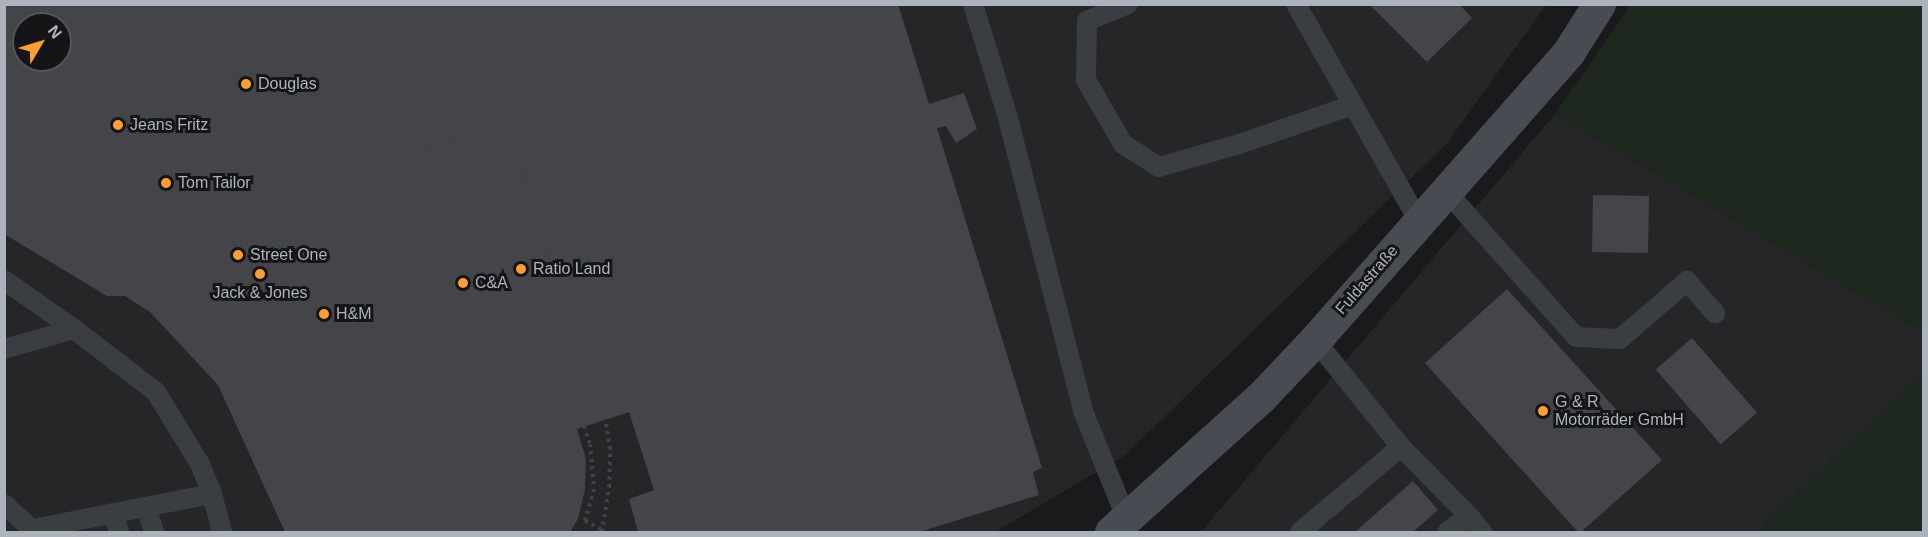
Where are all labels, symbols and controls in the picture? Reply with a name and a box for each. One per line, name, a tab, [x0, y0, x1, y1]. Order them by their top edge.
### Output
north arrow	[12, 12, 72, 72]
text: N	[45, 22, 65, 42]
place label: Douglas	[258, 74, 317, 94]
marker: Douglas	[239, 77, 253, 91]
place label: Jeans Fritz	[130, 115, 208, 135]
marker: Jeans Fritz	[111, 118, 125, 132]
place label: Tom Tailor	[178, 173, 251, 193]
marker: Tom Tailor	[159, 176, 173, 190]
street label: Fuldastraße	[1332, 241, 1402, 319]
place label: Street One	[250, 245, 327, 265]
marker: Street One	[231, 248, 245, 262]
place label: Ratio Land	[533, 259, 610, 279]
marker: Ratio Land	[514, 262, 528, 276]
marker: Jack & Jones	[253, 267, 267, 281]
place label: C&A	[475, 273, 508, 293]
marker: C&A	[456, 276, 470, 290]
place label: Jack & Jones	[212, 283, 308, 303]
place label: H&M	[336, 304, 372, 324]
marker: H&M	[317, 307, 331, 321]
place label: G & R Motorräder GmbH	[1555, 392, 1684, 430]
marker: G & R Motorräder GmbH	[1536, 404, 1550, 418]

